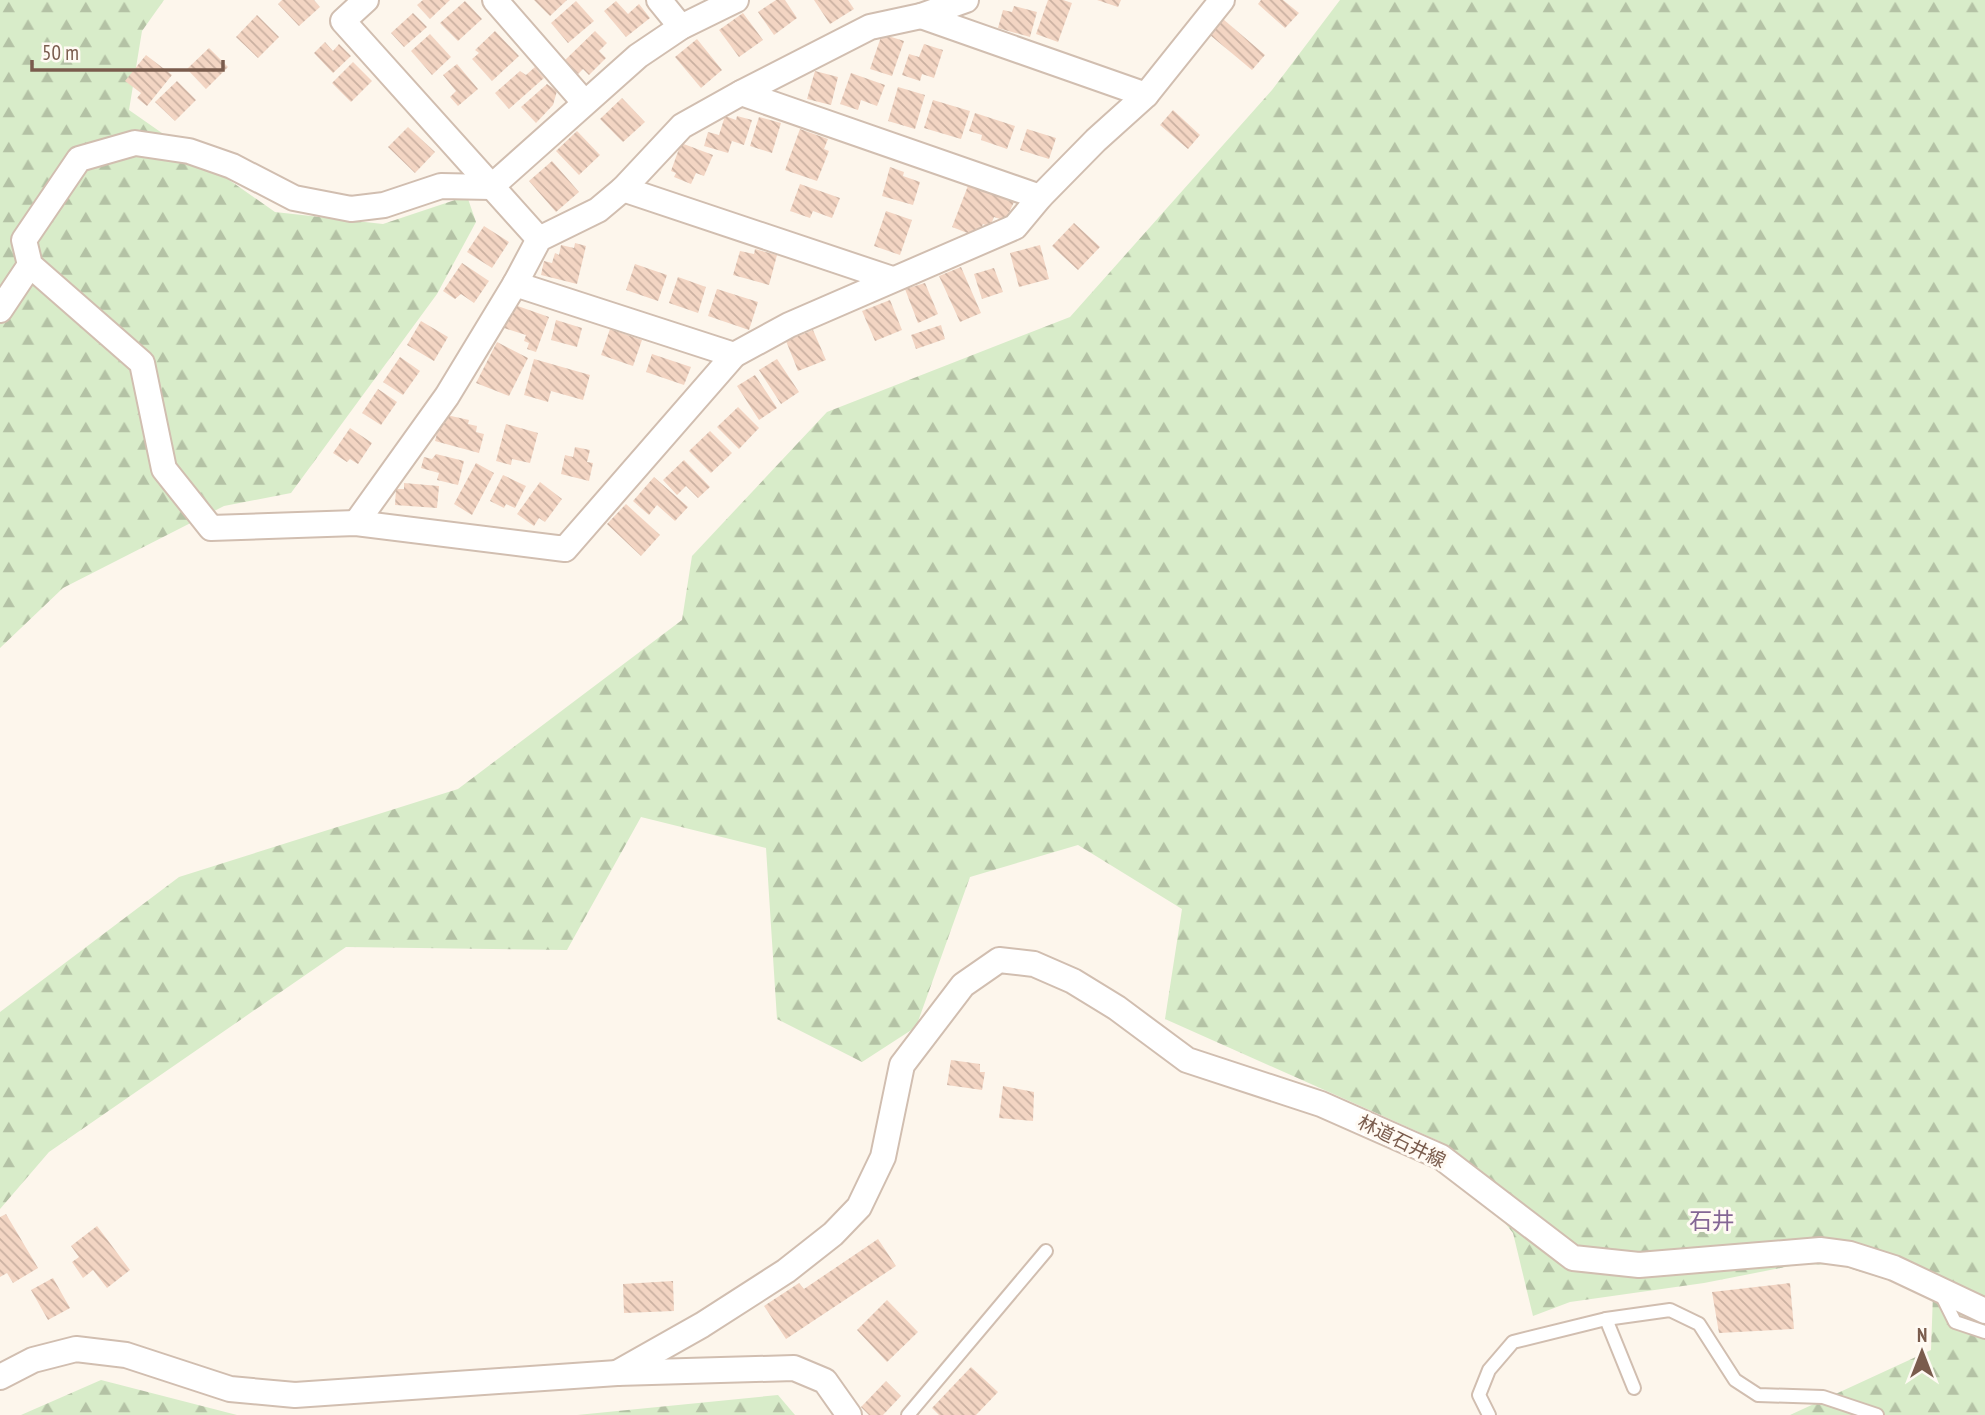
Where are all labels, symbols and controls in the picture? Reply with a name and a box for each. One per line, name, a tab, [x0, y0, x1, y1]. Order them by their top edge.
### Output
scale bar	[32, 28, 222, 72]
text: 50 m	[42, 39, 79, 66]
street label: 林道石井線	[1354, 1109, 1450, 1173]
district label: 石井	[1689, 1206, 1735, 1235]
north arrow	[1887, 1317, 1957, 1387]
text: N	[1917, 1323, 1927, 1347]

